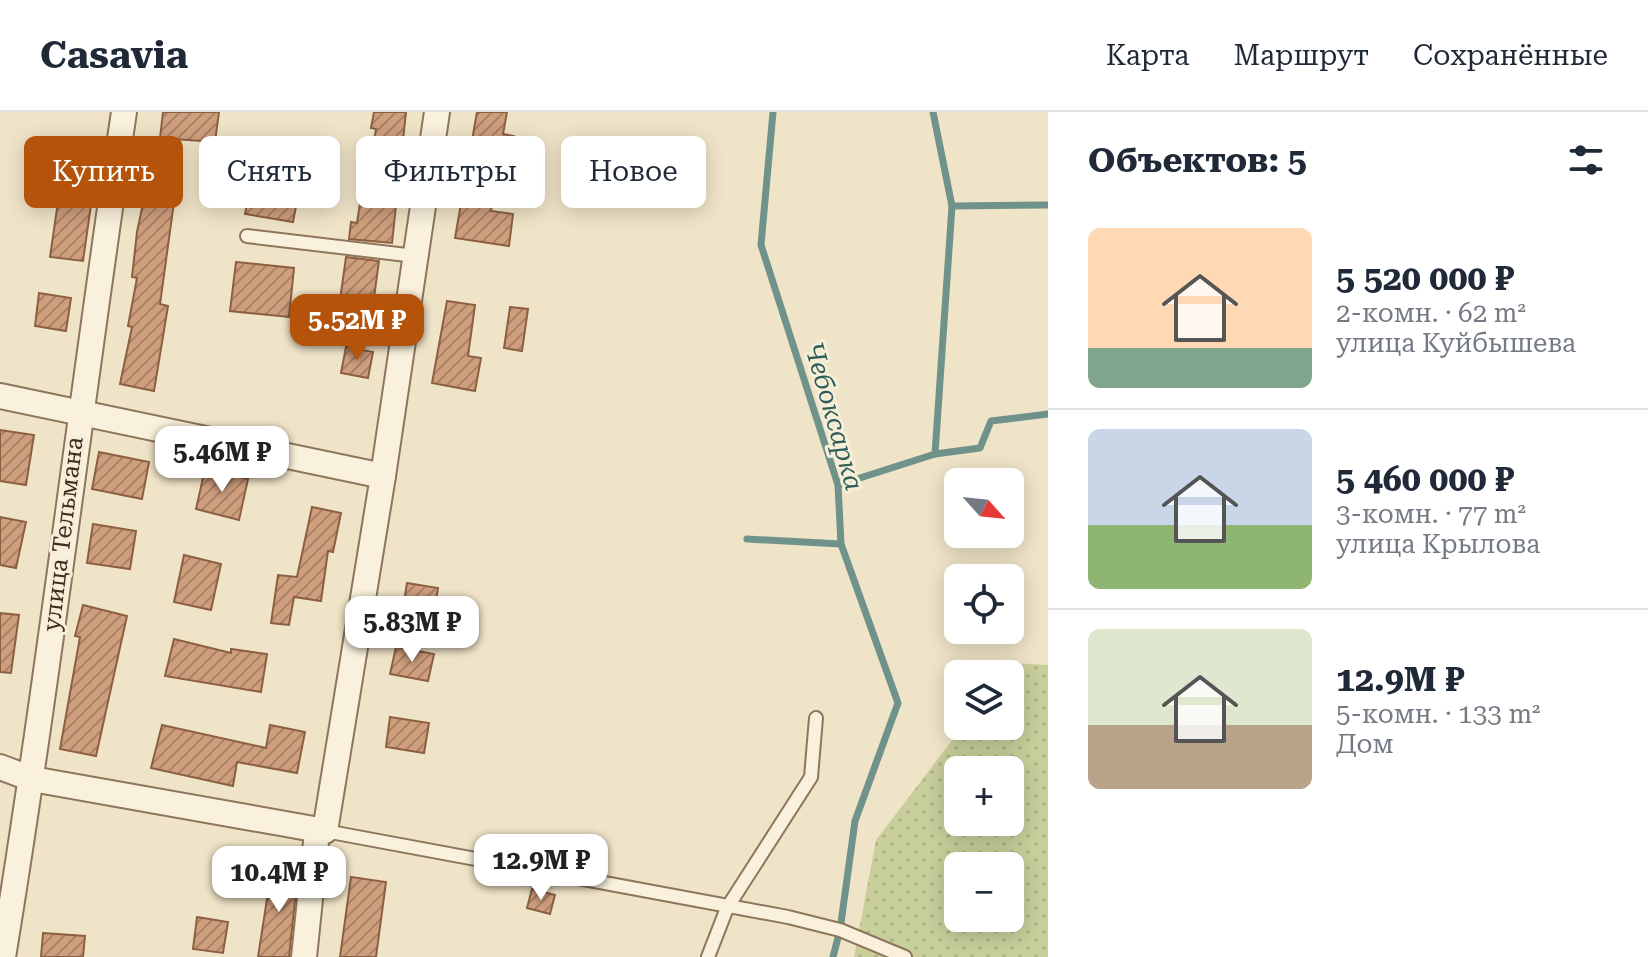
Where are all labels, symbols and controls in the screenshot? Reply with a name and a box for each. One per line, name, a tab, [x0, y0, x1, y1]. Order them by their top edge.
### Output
text: Casavia	[40, 33, 188, 77]
text: Карта	[1106, 39, 1190, 72]
text: Маршрут	[1234, 39, 1369, 72]
text: Сохранённые	[1413, 39, 1608, 72]
chip: Купить	[24, 136, 183, 208]
chip: Снять	[199, 136, 340, 208]
chip: Фильтры	[356, 136, 545, 208]
chip: Новое	[561, 136, 706, 208]
icon: filters	[1564, 138, 1608, 182]
text: Объектов: 5	[1088, 140, 1307, 180]
text: 5 520 000 ₽	[1336, 258, 1514, 298]
icon: home	[1152, 260, 1248, 356]
pin: 5.52M ₽	[283, 294, 431, 362]
text: 2-комн. · 62 m²	[1336, 298, 1526, 328]
text: 5.52M ₽	[308, 305, 406, 335]
text: улица Куйбышева	[1336, 328, 1576, 358]
water label: Чебоксарка	[798, 338, 870, 494]
pin: 5.46M ₽	[148, 426, 296, 494]
street label: улица Тельмана	[37, 435, 89, 633]
text: 5.46M ₽	[173, 437, 271, 467]
text: 5 460 000 ₽	[1336, 459, 1514, 499]
icon: home	[1152, 461, 1248, 557]
north arrow	[944, 468, 1024, 548]
map controls	[944, 468, 1024, 932]
text: 3-комн. · 77 m²	[1336, 499, 1526, 529]
text: улица Крылова	[1336, 529, 1540, 559]
button: locate	[944, 564, 1024, 644]
pin: 5.83M ₽	[338, 596, 486, 664]
text: 5.83M ₽	[363, 607, 461, 637]
text: 12.9M ₽	[1336, 659, 1464, 699]
button: layers	[944, 660, 1024, 740]
icon: home	[1152, 661, 1248, 757]
text: 5-комн. · 133 m²	[1336, 699, 1541, 729]
text: Дом	[1336, 729, 1394, 759]
button: +	[944, 756, 1024, 836]
pin: 12.9M ₽	[467, 834, 615, 902]
text: 12.9M ₽	[492, 845, 590, 875]
pin: 10.4M ₽	[205, 846, 353, 914]
button: −	[944, 852, 1024, 932]
text: 10.4M ₽	[230, 857, 328, 887]

